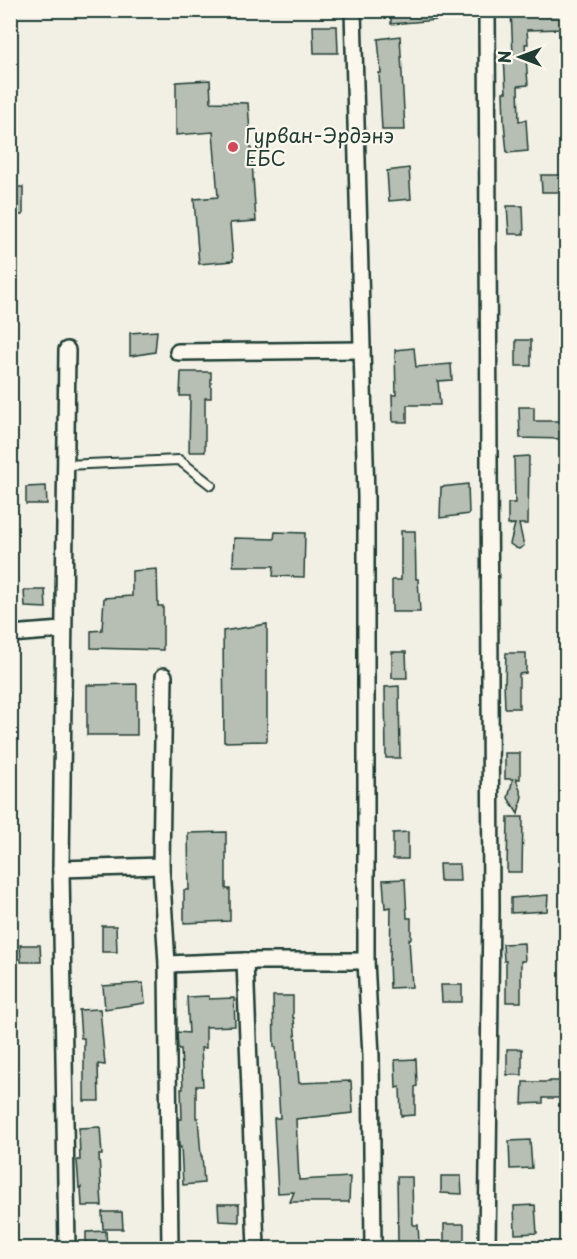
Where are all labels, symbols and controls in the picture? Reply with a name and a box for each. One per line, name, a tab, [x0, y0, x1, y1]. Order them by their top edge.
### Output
north arrow	[490, 27, 550, 87]
text: N	[492, 51, 516, 63]
place label: Гурван-Эрдэнэ ЕБС	[245, 120, 394, 173]
marker: Гурван-Эрдэнэ ЕБС	[226, 140, 240, 154]

